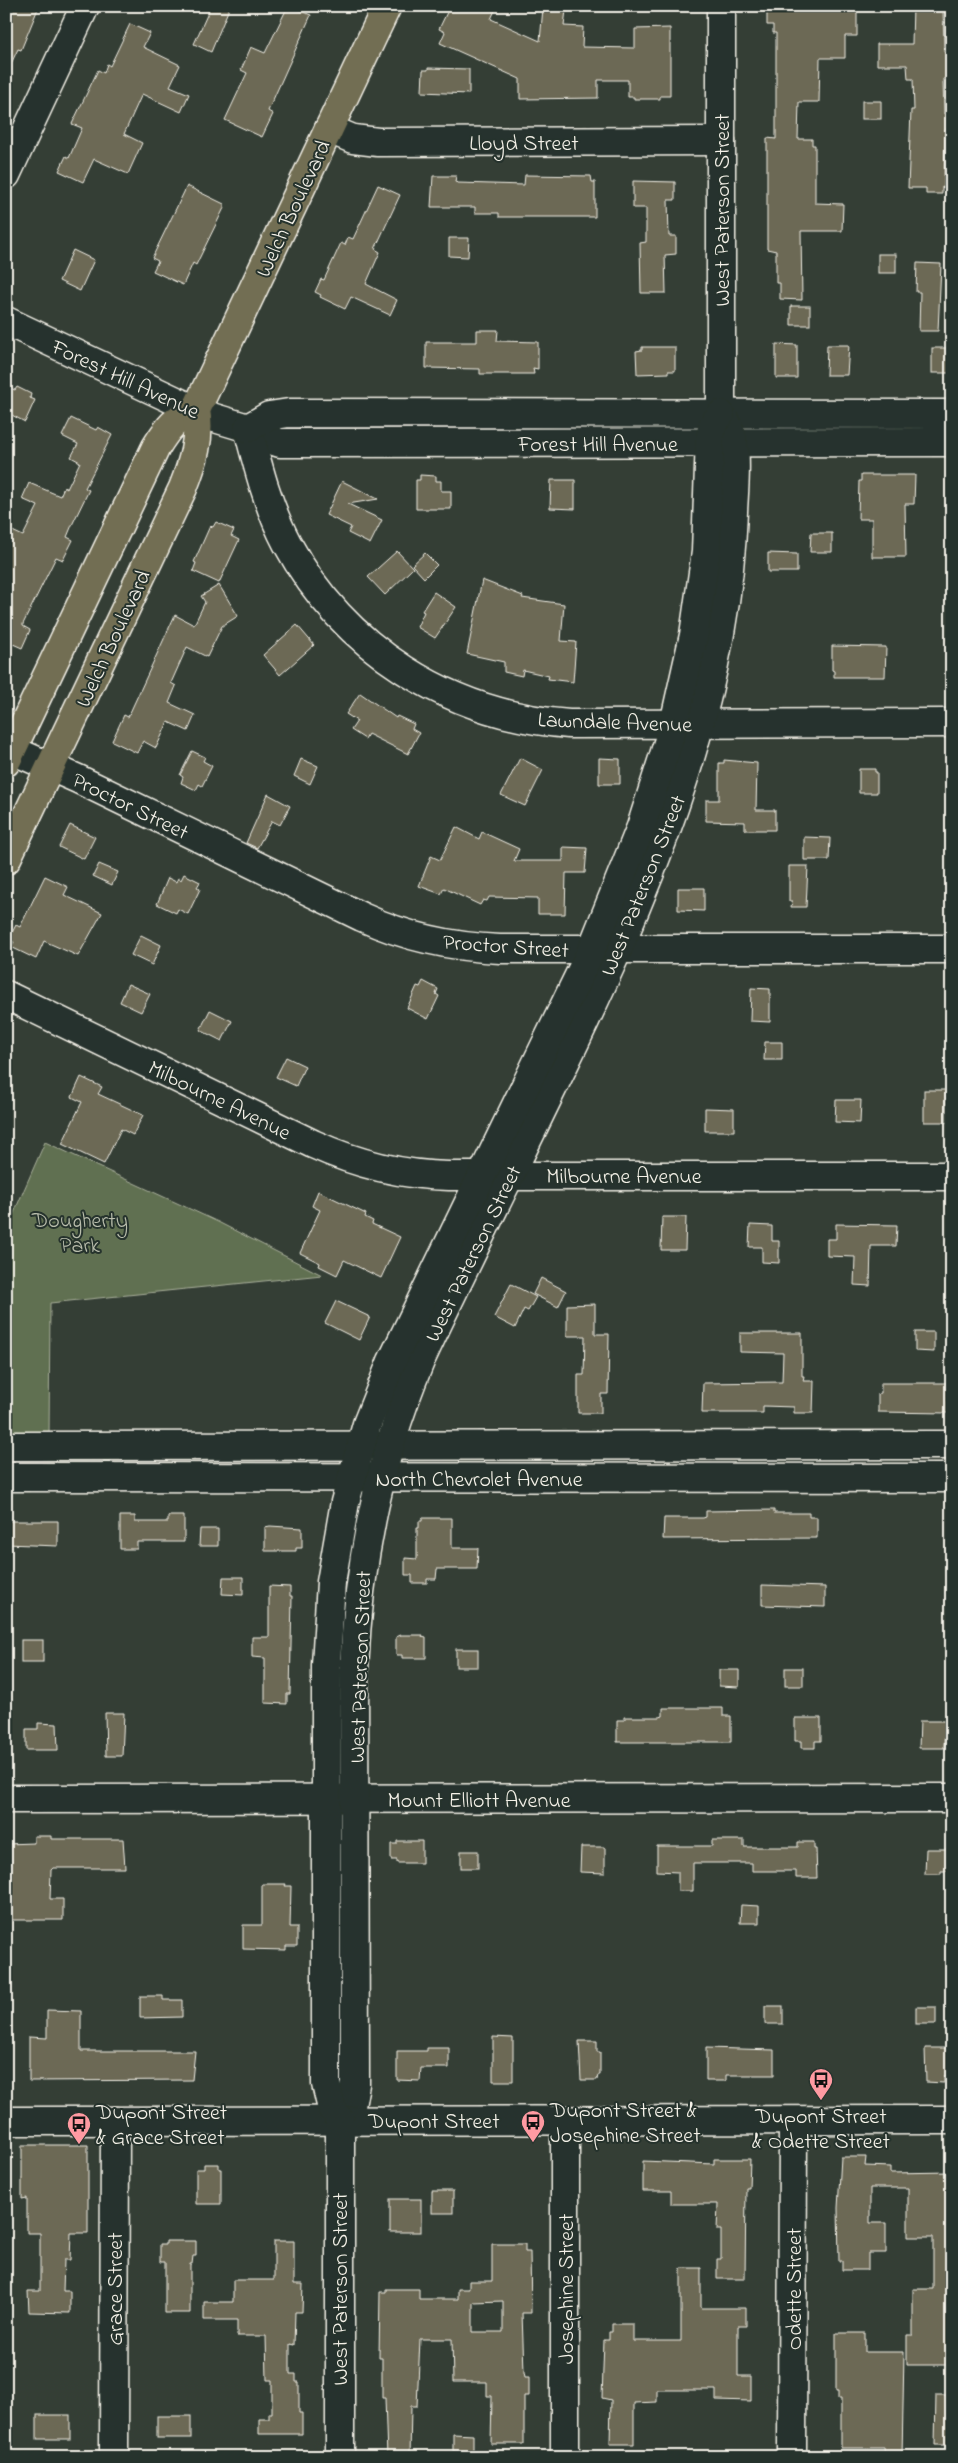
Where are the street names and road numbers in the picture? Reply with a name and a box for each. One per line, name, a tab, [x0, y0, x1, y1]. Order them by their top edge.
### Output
street label: West Paterson Street	[708, 113, 740, 306]
street label: Lloyd Street	[469, 129, 579, 162]
street label: Welch Boulevard	[249, 135, 341, 283]
street label: Forest Hill Avenue	[45, 332, 204, 429]
street label: Forest Hill Avenue	[517, 430, 678, 462]
street label: Welch Boulevard	[69, 565, 161, 713]
street label: Lawndale Avenue	[537, 705, 693, 743]
street label: Proctor Street	[66, 766, 194, 850]
street label: West Paterson Street	[594, 790, 696, 981]
street label: Proctor Street	[442, 928, 570, 968]
street label: Milbourne Avenue	[142, 1053, 296, 1150]
street label: West Paterson Street	[418, 1160, 532, 1348]
street label: Milbourne Avenue	[546, 1162, 702, 1194]
street label: North Chevrolet Avenue	[375, 1465, 583, 1497]
street label: West Paterson Street	[343, 1570, 381, 1764]
street label: Mount Elliott Avenue	[387, 1786, 571, 1818]
street label: Dupont Street	[367, 2107, 500, 2139]
street label: West Paterson Street	[326, 2192, 358, 2385]
street label: Josephine Street	[552, 2213, 584, 2364]
street label: Odette Street	[780, 2227, 812, 2350]
street label: Grace Street	[101, 2232, 133, 2346]

